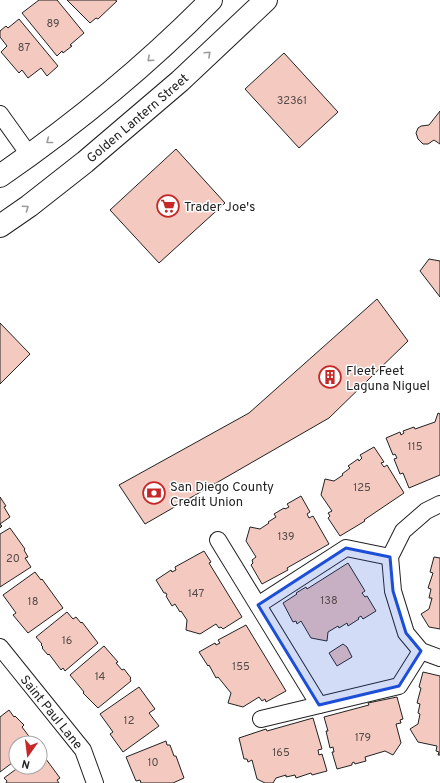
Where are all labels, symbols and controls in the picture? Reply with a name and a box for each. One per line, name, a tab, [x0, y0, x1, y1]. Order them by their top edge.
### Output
house number: 89	[46, 17, 60, 31]
house number: 87	[18, 41, 30, 55]
one-way arrow	[203, 51, 211, 59]
one-way arrow	[147, 54, 154, 61]
street label: Golden Lantern Street	[84, 71, 193, 167]
house number: 32361	[277, 94, 307, 108]
one-way arrow	[46, 136, 53, 143]
supermarket icon: Trader Joe's	[155, 193, 181, 219]
place label: Trader Joe's	[184, 200, 255, 216]
one-way arrow	[22, 206, 29, 213]
building icon: Fleet Feet Laguna Niguel	[317, 364, 343, 390]
place label: Fleet Feet Laguna Niguel	[346, 364, 430, 395]
house number: 115	[407, 440, 423, 454]
bank icon: San Diego County Credit Union	[141, 480, 167, 506]
place label: San Diego County Credit Union	[170, 480, 274, 511]
house number: 125	[353, 481, 371, 495]
house number: 139	[277, 530, 295, 544]
house number: 20	[6, 552, 20, 566]
house number: 147	[188, 587, 204, 601]
house number: 138	[320, 594, 338, 608]
house number: 18	[28, 595, 38, 609]
house number: 16	[62, 634, 72, 648]
house number: 155	[232, 660, 250, 674]
house number: 14	[95, 670, 106, 684]
street label: Saint Paul Lane	[16, 673, 85, 753]
house number: 12	[124, 714, 134, 728]
house number: 179	[355, 731, 371, 745]
north arrow	[8, 735, 48, 775]
house number: 165	[272, 746, 290, 760]
text: N	[20, 756, 31, 771]
house number: 10	[147, 756, 159, 770]

